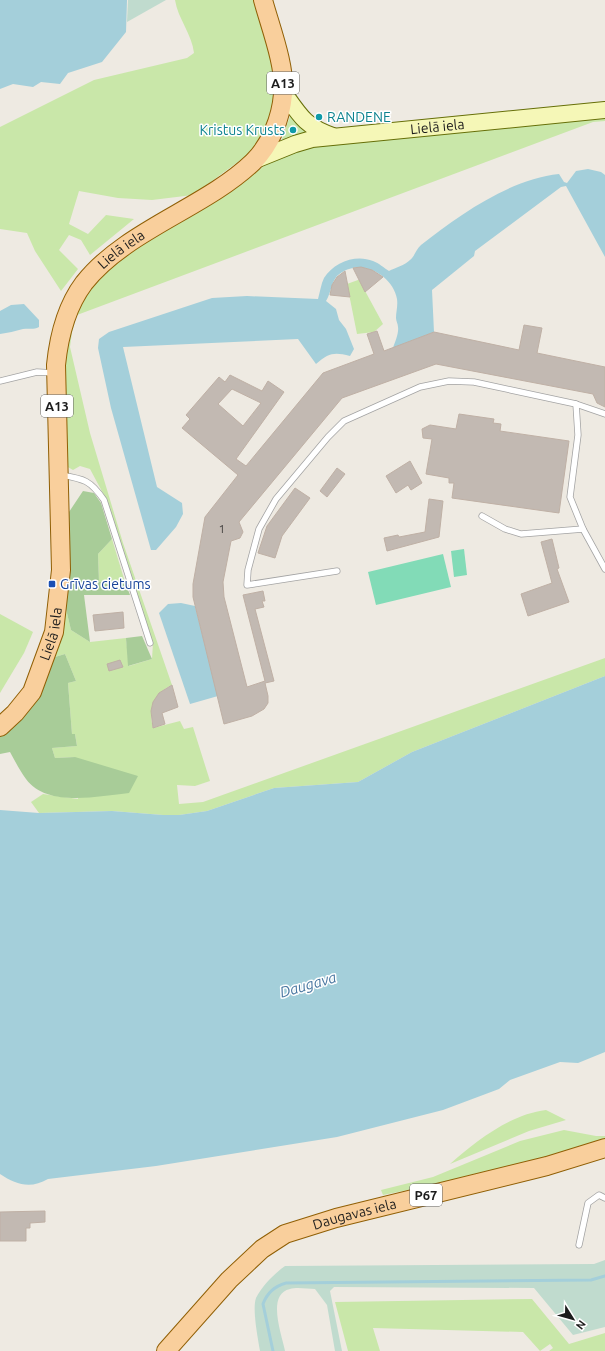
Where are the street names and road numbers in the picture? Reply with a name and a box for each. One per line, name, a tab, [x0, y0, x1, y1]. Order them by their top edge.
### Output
road number: A13	[267, 72, 299, 94]
street label: Lielā iela	[409, 116, 465, 137]
street label: Lielā iela	[94, 227, 148, 272]
road number: A13	[41, 395, 73, 417]
street label: Lielā iela	[36, 606, 65, 663]
road number: P67	[410, 1184, 442, 1206]
street label: Daugavas iela	[311, 1195, 398, 1233]

